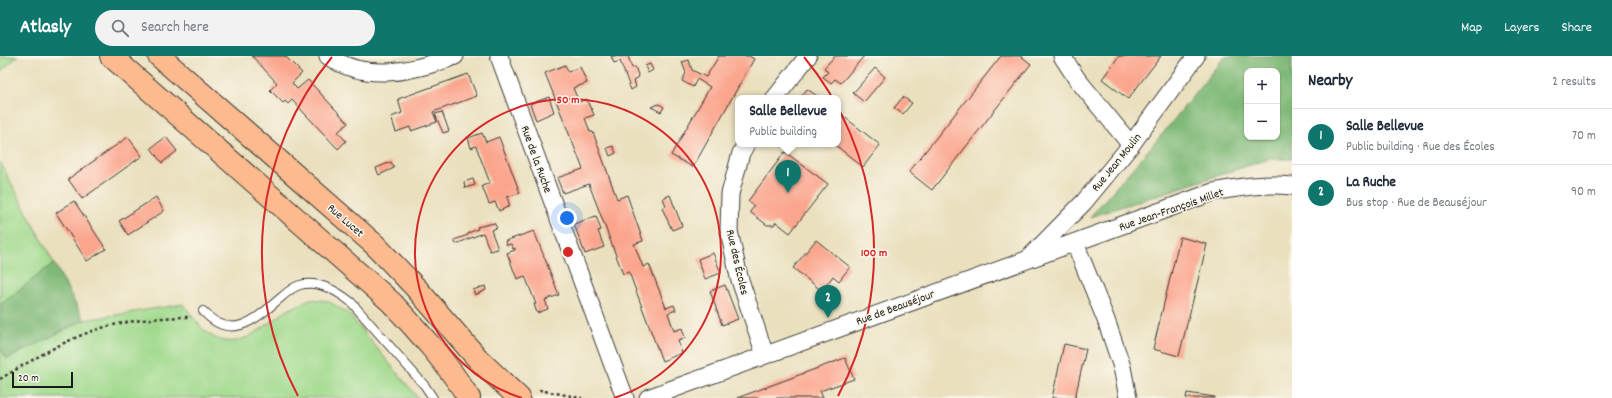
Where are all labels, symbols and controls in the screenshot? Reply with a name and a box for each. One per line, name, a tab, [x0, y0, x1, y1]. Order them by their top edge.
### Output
search box	[95, 10, 375, 46]
text: Atlasly	[20, 15, 71, 42]
icon: search	[109, 17, 131, 39]
text: Search here	[141, 17, 209, 39]
text: Map	[1461, 18, 1482, 38]
text: Layers	[1504, 18, 1539, 38]
text: Share	[1561, 18, 1592, 38]
map controls	[1244, 68, 1280, 140]
button: +	[1244, 68, 1280, 104]
text: Nearby	[1308, 70, 1352, 94]
text: 2 results	[1552, 73, 1596, 92]
text: 50 m	[556, 92, 580, 109]
popup	[735, 95, 841, 147]
text: Salle Bellevue	[749, 101, 827, 123]
button: −	[1244, 104, 1280, 140]
text: Salle Bellevue	[1346, 116, 1424, 138]
street label: Rue de la Ruche	[516, 123, 556, 196]
text: Public building	[749, 123, 817, 142]
text: 1	[1320, 127, 1322, 146]
text: 70 m	[1572, 127, 1596, 146]
street label: Rue Jean Moulin	[1088, 130, 1146, 196]
text: Public building · Rue des Écoles	[1346, 138, 1495, 157]
pin: 1	[775, 160, 801, 193]
text: La Ruche	[1346, 172, 1396, 194]
text: 2	[1318, 183, 1324, 202]
text: 90 m	[1571, 183, 1596, 202]
street label: Rue Jean-François Millet	[1117, 184, 1227, 236]
text: Bus stop · Rue de Beauséjour	[1346, 194, 1487, 213]
street label: Rue Lucet	[323, 200, 367, 242]
your location	[557, 208, 577, 228]
street label: Rue des Écoles	[721, 228, 752, 297]
centre of rings	[561, 245, 575, 259]
text: 100 m	[861, 245, 887, 262]
pin: 2	[815, 285, 841, 318]
street label: Rue de Beauséjour	[854, 286, 938, 331]
scale bar	[12, 370, 73, 389]
text: 20 m	[18, 371, 39, 387]

